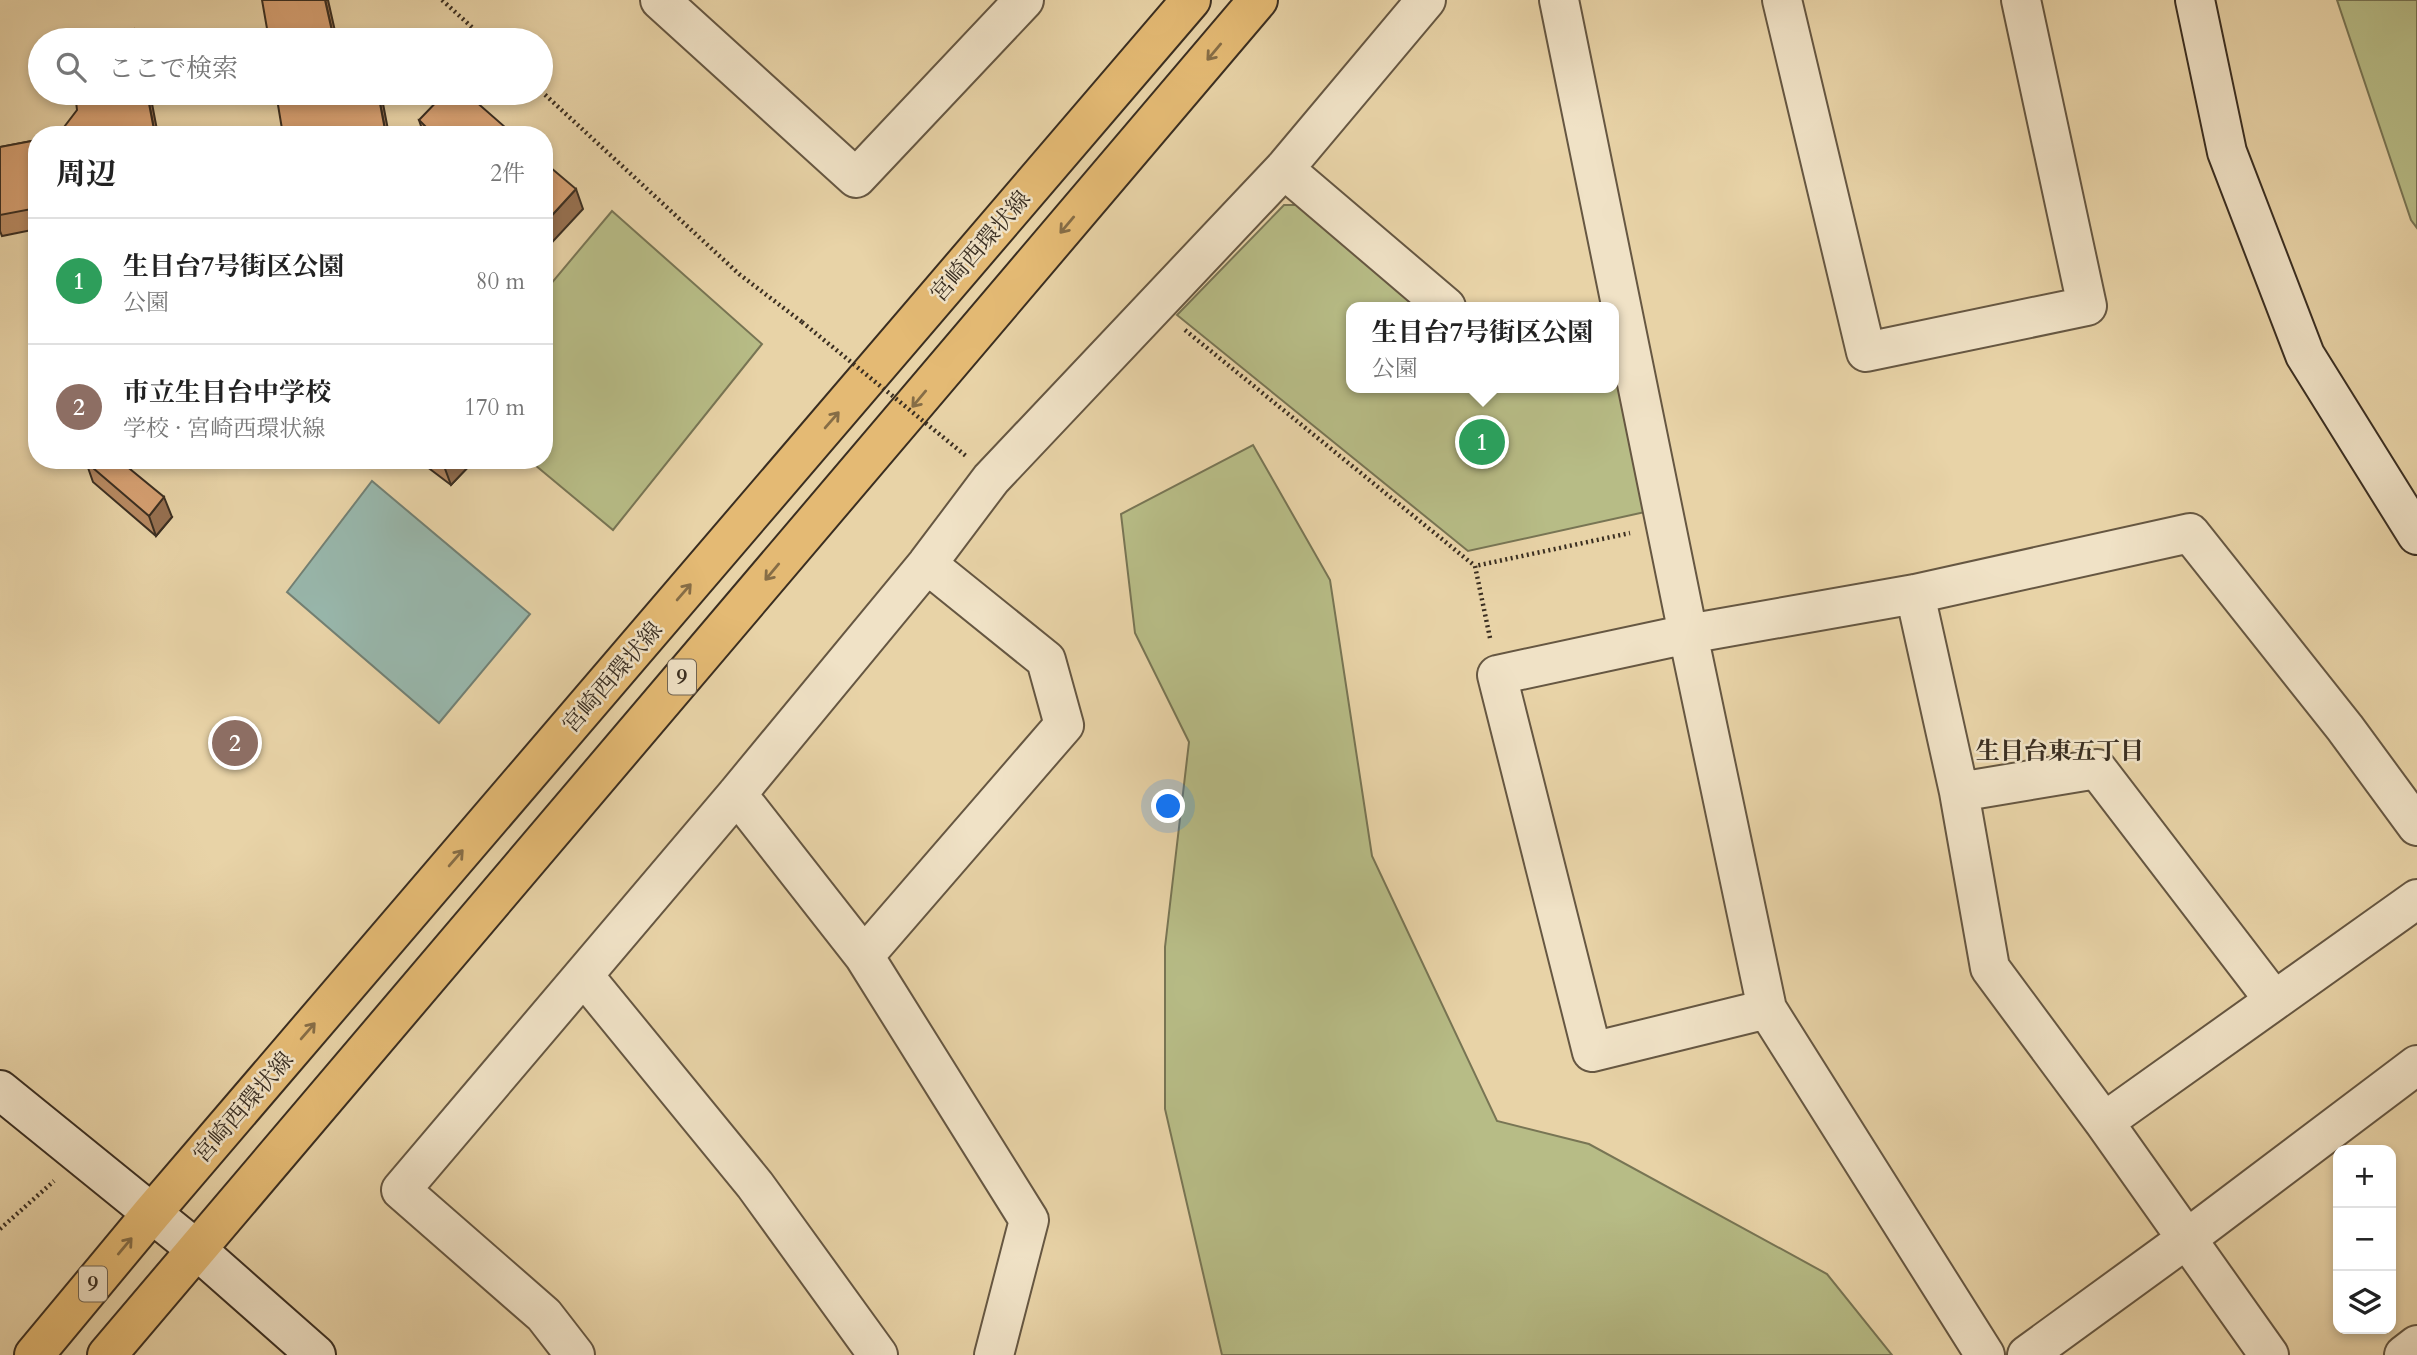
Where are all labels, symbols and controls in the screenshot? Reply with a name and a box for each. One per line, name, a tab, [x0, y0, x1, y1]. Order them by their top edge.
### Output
search box	[28, 28, 553, 105]
one-way arrow	[1206, 43, 1222, 61]
icon: search	[52, 48, 90, 86]
text: ここで検索	[108, 51, 238, 86]
text: 周辺	[56, 154, 116, 195]
text: 2件	[490, 158, 525, 189]
street label: 宮崎西環状線	[923, 184, 1037, 309]
one-way arrow	[1059, 216, 1075, 234]
text: 生目台7号街区公園	[123, 249, 344, 284]
text: 1	[73, 266, 85, 297]
text: 80 m	[476, 266, 525, 297]
text: 公園	[123, 287, 169, 318]
popup	[1346, 302, 1619, 393]
text: 生目台7号街区公園	[1372, 315, 1593, 350]
text: 公園	[1372, 353, 1418, 384]
text: 市立生目台中学校	[123, 375, 331, 410]
one-way arrow	[911, 389, 927, 407]
text: 2	[73, 392, 85, 423]
text: 170 m	[464, 392, 525, 423]
one-way arrow	[824, 411, 840, 429]
text: 学校 · 宮崎西環状線	[123, 413, 325, 444]
pin: 1	[1459, 416, 1505, 468]
one-way arrow	[764, 563, 780, 581]
one-way arrow	[676, 584, 692, 602]
street label: 宮崎西環状線	[555, 615, 669, 740]
road number: 9	[668, 660, 696, 694]
pin: 2	[212, 717, 258, 769]
district label: 生目台東五丁目	[1976, 735, 2144, 768]
your location	[1151, 789, 1185, 823]
one-way arrow	[448, 849, 464, 867]
one-way arrow	[300, 1022, 316, 1040]
street label: 宮崎西環状線	[186, 1045, 300, 1170]
map controls	[2333, 1145, 2396, 1334]
button: +	[2333, 1145, 2396, 1208]
button: −	[2333, 1208, 2396, 1271]
one-way arrow	[117, 1237, 133, 1255]
road number: 9	[79, 1266, 107, 1302]
button: layers	[2333, 1271, 2396, 1334]

